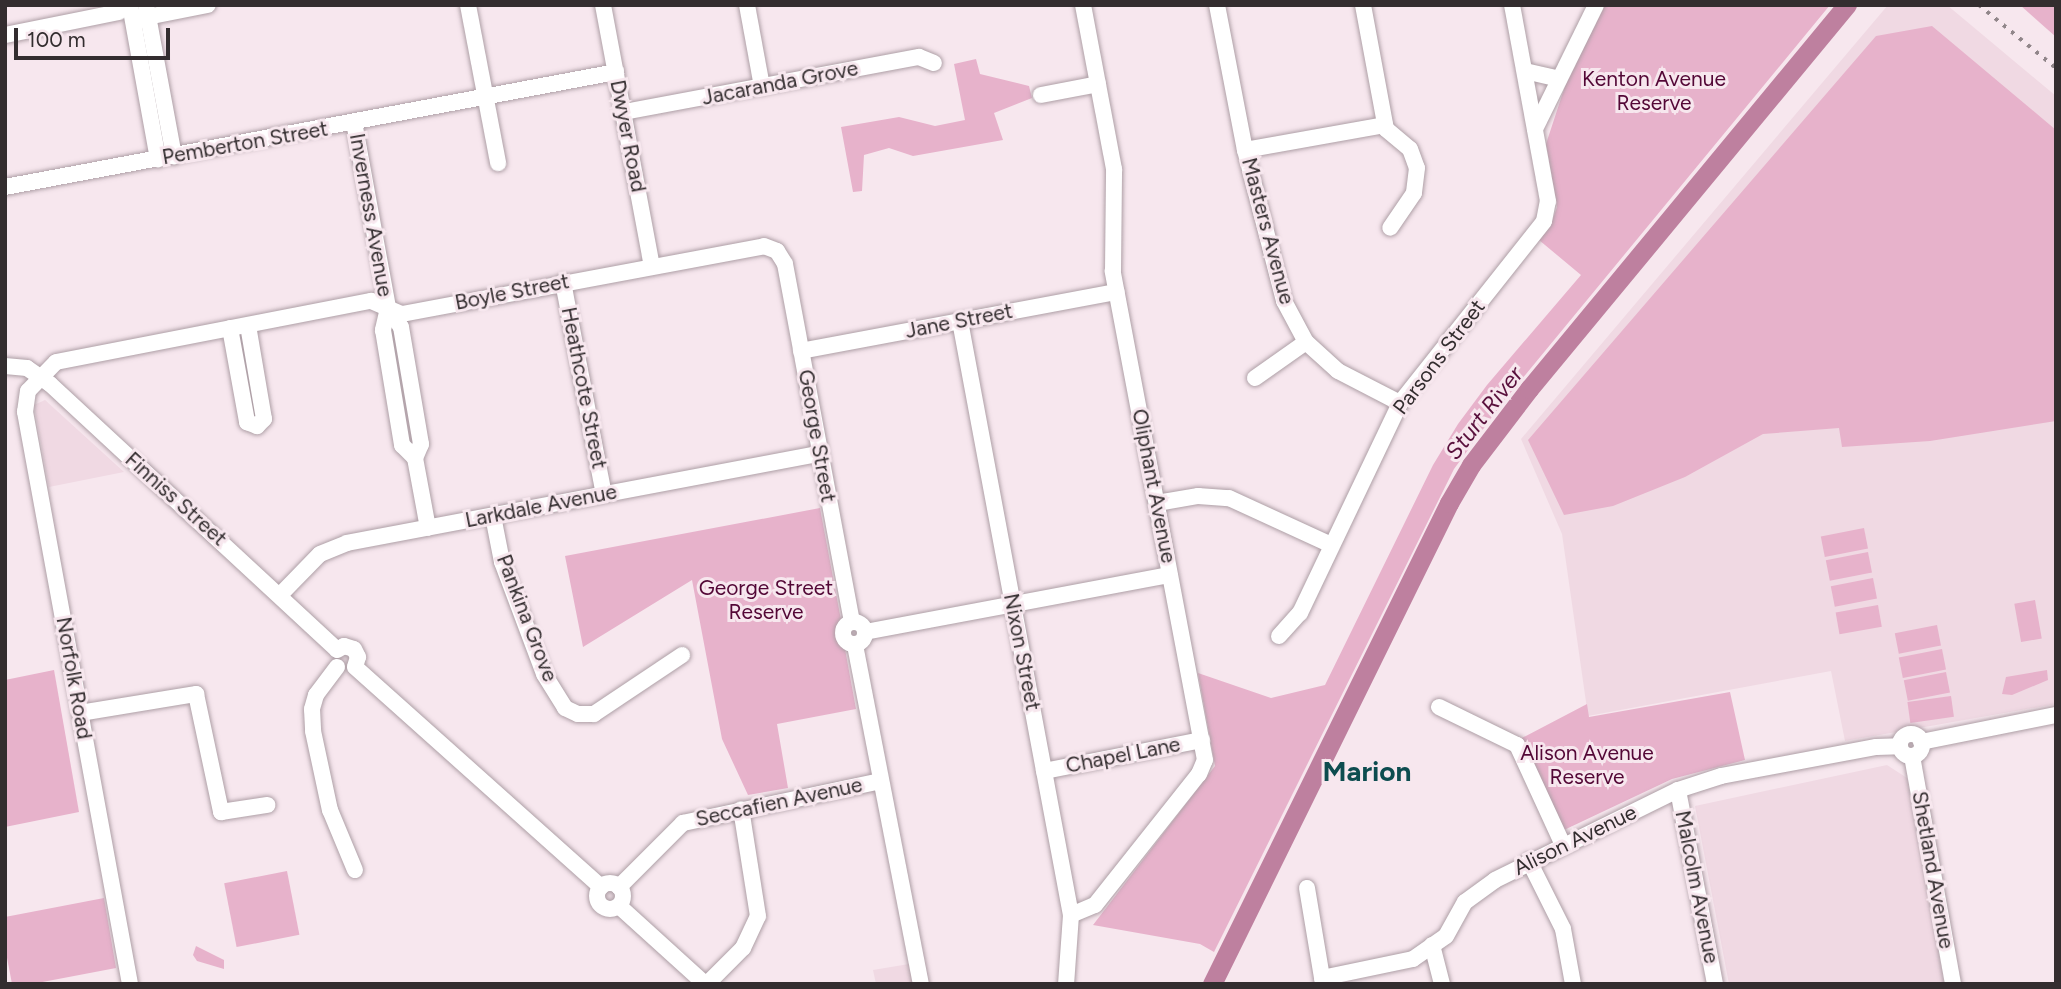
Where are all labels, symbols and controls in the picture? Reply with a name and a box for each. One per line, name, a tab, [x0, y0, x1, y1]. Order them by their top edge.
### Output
scale bar	[18, 14, 173, 58]
text: 100 m	[27, 27, 86, 52]
street label: Jacaranda Grove	[700, 56, 860, 110]
park label: Kenton Avenue Reserve	[1582, 66, 1726, 116]
street label: Dwyer Road	[605, 78, 651, 194]
street label: Pemberton Street	[160, 116, 330, 170]
street label: Inverness Avenue	[344, 131, 398, 299]
street label: Masters Avenue	[1236, 155, 1300, 307]
street label: Boyle Street	[453, 269, 571, 315]
street label: Parsons Street	[1388, 295, 1490, 419]
street label: Jane Street	[903, 298, 1015, 344]
street label: Heathcote Street	[556, 305, 612, 471]
water label: Sturt River	[1439, 361, 1529, 465]
street label: George Street	[793, 368, 841, 504]
street label: Oliphant Avenue	[1127, 407, 1181, 565]
street label: Finniss Street	[120, 447, 232, 551]
street label: Larkdale Avenue	[463, 479, 619, 533]
street label: Pankina Grove	[491, 551, 563, 685]
park label: George Street Reserve	[699, 575, 833, 625]
street label: Nixon Street	[998, 591, 1046, 713]
street label: Norfolk Road	[51, 615, 97, 741]
street label: Chapel Lane	[1064, 732, 1182, 778]
park label: Alison Avenue Reserve	[1520, 740, 1654, 790]
district label: Marion	[1322, 754, 1412, 788]
street label: Seccafien Avenue	[693, 772, 865, 832]
street label: Shetland Avenue	[1907, 789, 1959, 951]
street label: Alison Avenue	[1509, 799, 1641, 881]
street label: Malcolm Avenue	[1670, 808, 1724, 966]

